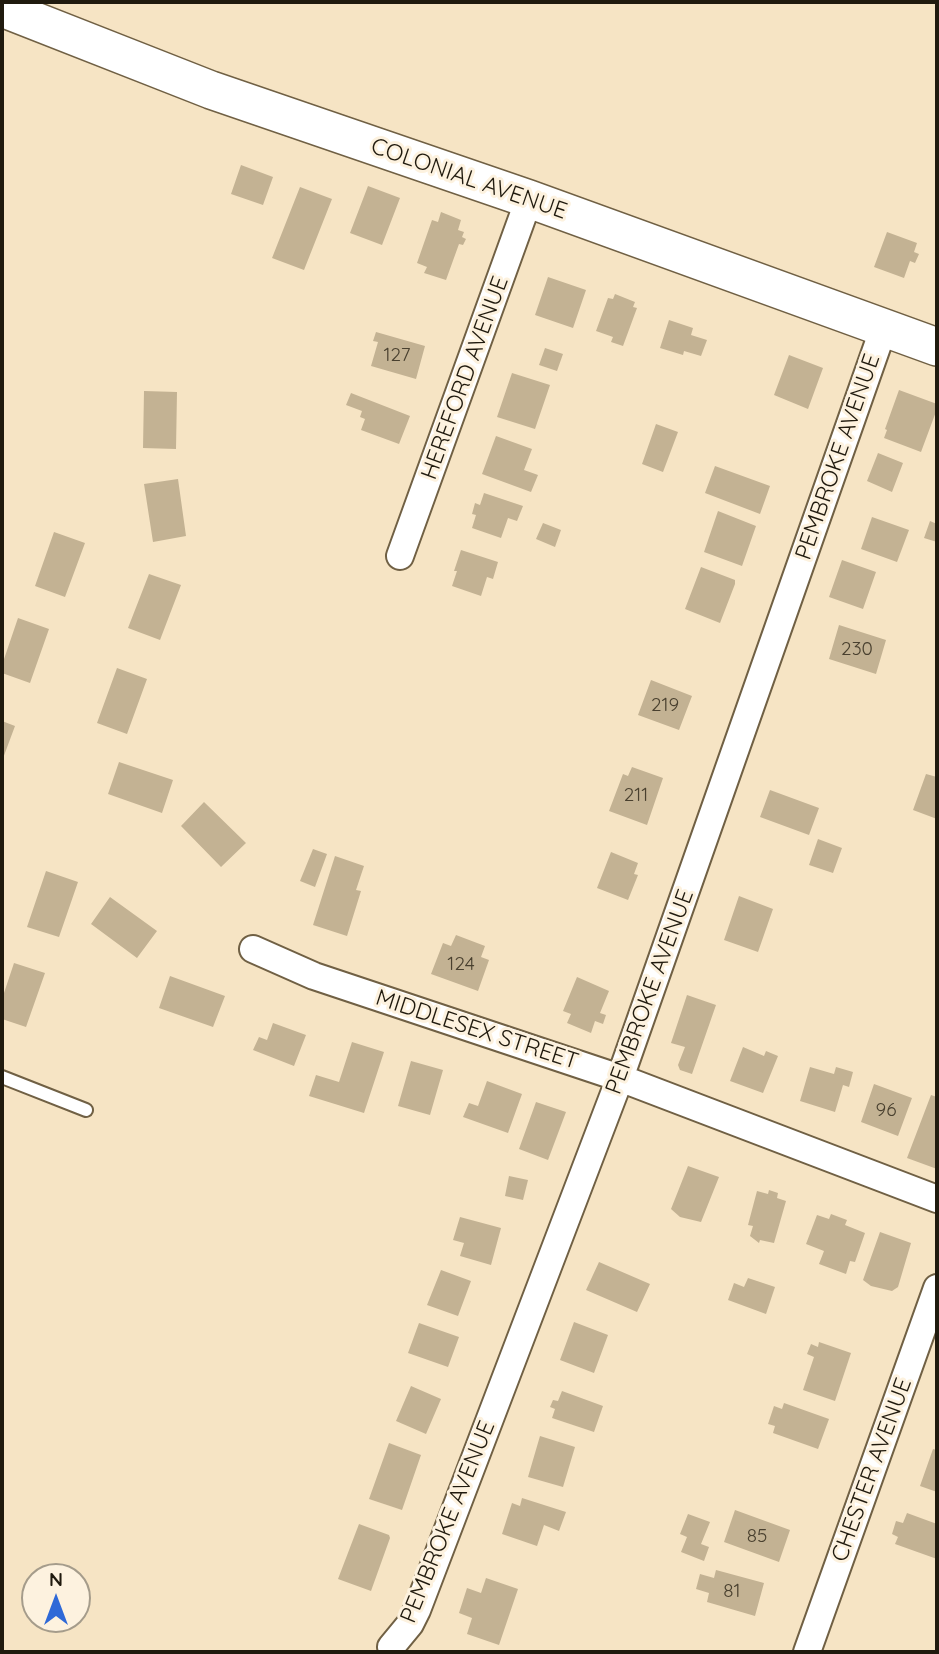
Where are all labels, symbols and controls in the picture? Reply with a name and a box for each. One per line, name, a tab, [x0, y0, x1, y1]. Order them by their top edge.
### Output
street label: COLONIAL AVENUE	[367, 133, 571, 225]
street label: HEREFORD AVENUE	[415, 273, 515, 483]
house number: 127	[384, 344, 410, 366]
street label: PEMBROKE AVENUE	[790, 351, 886, 563]
house number: 230	[841, 638, 873, 660]
house number: 219	[651, 694, 679, 716]
house number: 211	[624, 784, 648, 806]
street label: PEMBROKE AVENUE	[600, 886, 700, 1098]
house number: 124	[447, 953, 475, 975]
street label: MIDDLESEX STREET	[372, 984, 582, 1076]
house number: 96	[876, 1099, 896, 1121]
street label: CHESTER AVENUE	[826, 1374, 918, 1566]
street label: PEMBROKE AVENUE	[395, 1417, 501, 1627]
house number: 85	[747, 1525, 767, 1547]
north arrow	[21, 1563, 91, 1633]
text: N	[49, 1567, 63, 1591]
house number: 81	[723, 1580, 741, 1602]

